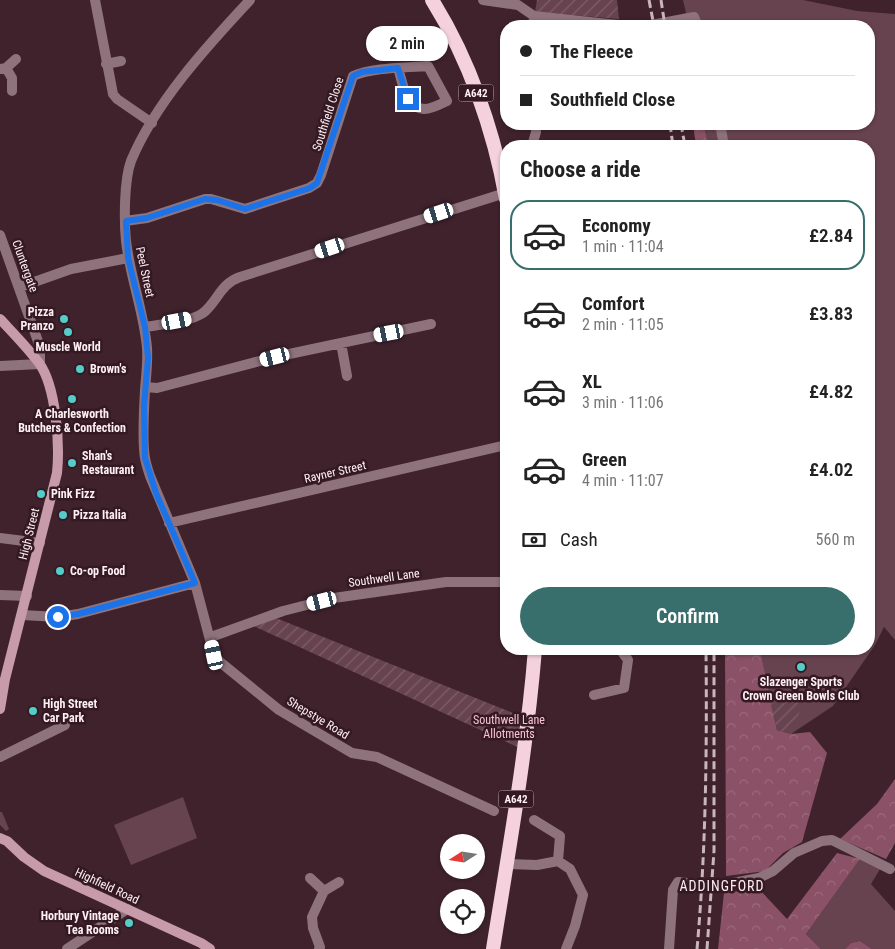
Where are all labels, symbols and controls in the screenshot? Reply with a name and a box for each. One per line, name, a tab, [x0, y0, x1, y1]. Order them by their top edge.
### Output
callout: 2 min	[367, 27, 449, 62]
text: 2 min	[389, 34, 425, 53]
text: The Fleece	[550, 40, 633, 63]
street label: Southfield Close	[309, 75, 347, 153]
road number: A642	[458, 85, 494, 102]
route end	[397, 88, 419, 110]
text: Southfield Close	[550, 88, 675, 111]
text: Choose a ride	[520, 157, 641, 182]
car	[422, 201, 455, 225]
icon: car	[522, 213, 567, 258]
text: Economy	[582, 214, 651, 237]
text: £2.84	[809, 224, 853, 247]
car	[313, 236, 346, 260]
text: 1 min · 11:04	[582, 237, 664, 256]
street label: Cluntergate	[9, 238, 41, 294]
street label: Peel Street	[133, 245, 157, 299]
icon: car	[522, 291, 567, 336]
text: Comfort	[582, 292, 645, 315]
text: £3.83	[809, 302, 853, 325]
place label: Pizza Pranzo	[21, 305, 54, 333]
car	[160, 311, 193, 331]
marker: Pizza Pranzo	[58, 313, 70, 325]
text: 2 min · 11:05	[582, 315, 664, 334]
car	[372, 323, 405, 343]
marker: Muscle World	[62, 326, 74, 338]
place label: Muscle World	[35, 340, 101, 354]
car	[258, 346, 291, 368]
place label: Brown's	[90, 362, 127, 376]
marker: Brown's	[74, 363, 86, 375]
icon: car	[522, 369, 567, 414]
text: XL	[582, 370, 602, 393]
text: £4.82	[809, 380, 853, 403]
marker: A Charlesworth Butchers & Confection	[66, 393, 78, 405]
text: 3 min · 11:06	[582, 393, 664, 412]
place label: A Charlesworth Butchers & Confection	[18, 407, 126, 435]
icon: car	[522, 447, 567, 492]
text: Green	[582, 448, 627, 471]
place label: Shan's Restaurant	[82, 449, 134, 477]
marker: Shan's Restaurant	[66, 457, 78, 469]
street label: Rayner Street	[303, 458, 368, 486]
text: £4.02	[809, 458, 853, 481]
text: 4 min · 11:07	[582, 471, 664, 490]
place label: Pink Fizz	[51, 487, 95, 501]
marker: Pink Fizz	[35, 488, 47, 500]
street label: High Street	[16, 506, 42, 561]
place label: Pizza Italia	[73, 508, 127, 522]
marker: Pizza Italia	[57, 509, 69, 521]
icon: cash	[520, 526, 548, 554]
text: Cash	[560, 528, 598, 551]
text: 560 m	[816, 530, 855, 549]
place label: Co-op Food	[70, 564, 125, 578]
marker: Co-op Food	[54, 565, 66, 577]
street label: Southwell Lane	[347, 566, 421, 590]
button: Confirm	[520, 587, 855, 645]
car	[305, 590, 338, 612]
route start	[47, 606, 69, 628]
car	[203, 639, 224, 671]
marker: Slazenger Sports Crown Green Bowls Club	[795, 661, 807, 673]
place label: Slazenger Sports Crown Green Bowls Club	[742, 675, 860, 703]
street label: Shepstye Road	[284, 694, 352, 742]
place label: High Street Car Park	[43, 697, 98, 725]
marker: High Street Car Park	[27, 705, 39, 717]
park label: Southwell Lane Allotments	[473, 713, 545, 741]
road number: A642	[498, 791, 534, 808]
north arrow	[440, 834, 485, 879]
map controls	[440, 834, 485, 934]
street label: Highfield Road	[73, 865, 141, 907]
district label: ADDINGFORD	[679, 878, 765, 894]
button: locate	[440, 889, 485, 934]
place label: Horbury Vintage Tea Rooms	[41, 909, 120, 937]
marker: Horbury Vintage Tea Rooms	[123, 917, 135, 929]

